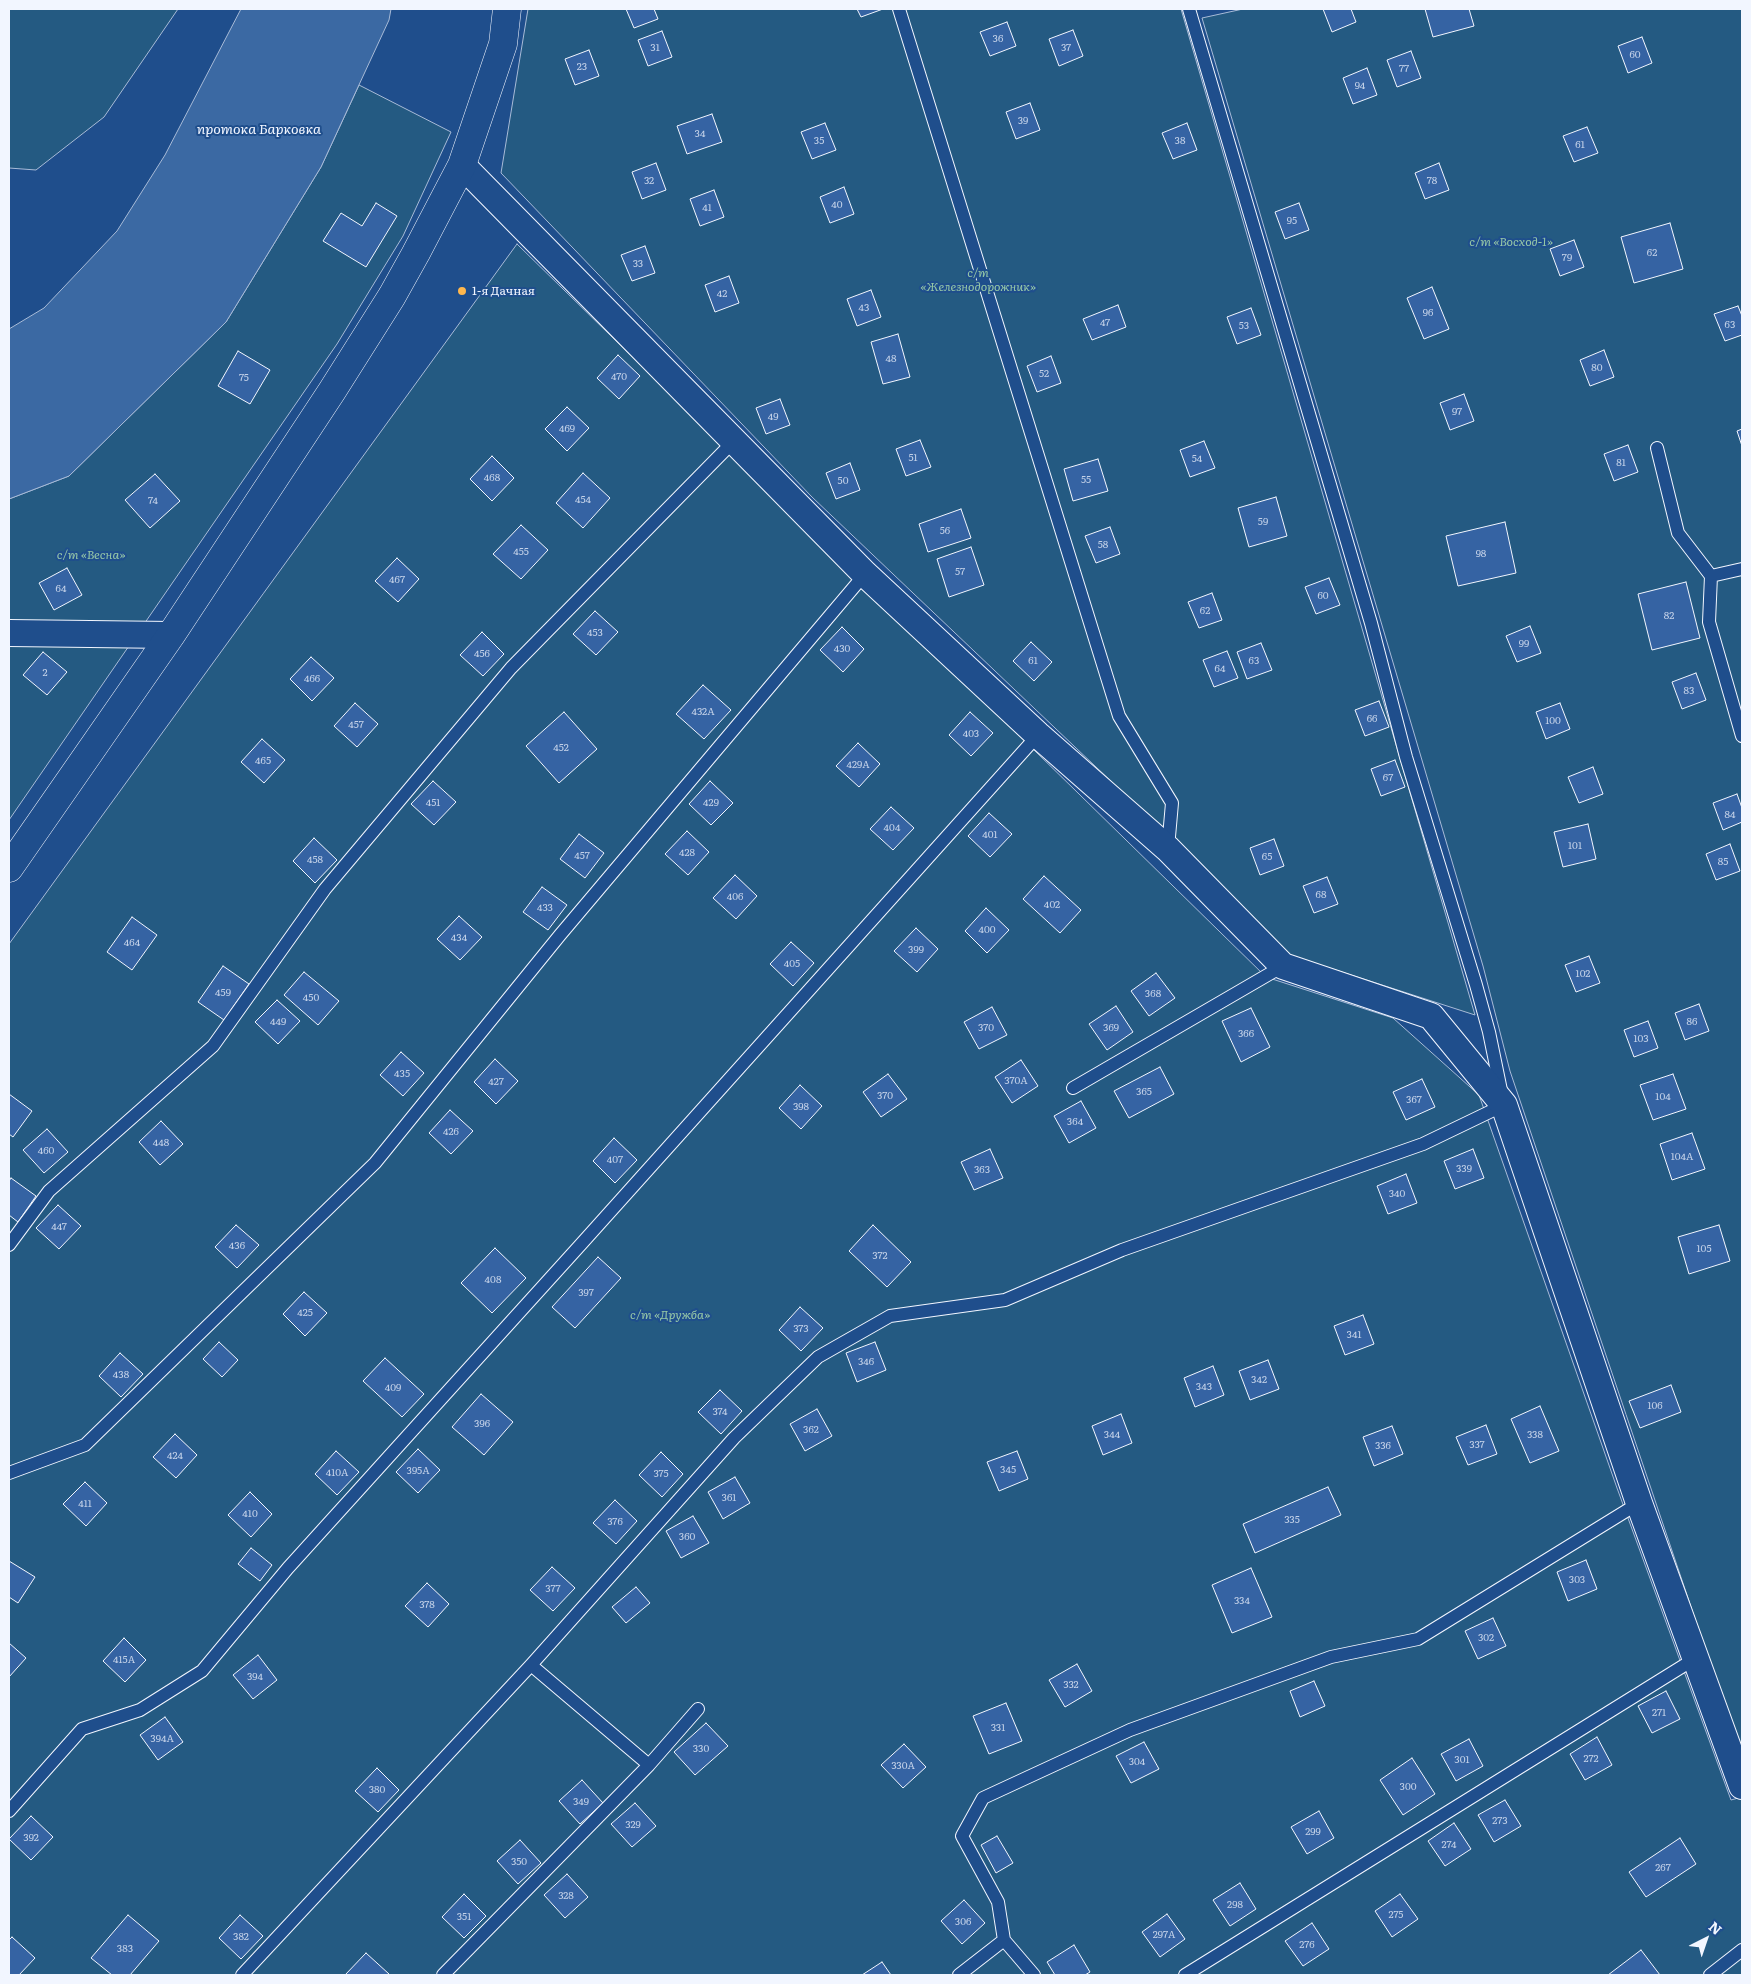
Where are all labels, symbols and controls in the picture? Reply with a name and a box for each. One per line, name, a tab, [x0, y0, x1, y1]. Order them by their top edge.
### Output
house number: 36	[993, 33, 1003, 45]
house number: 31	[650, 42, 660, 54]
house number: 37	[1061, 42, 1071, 54]
house number: 60	[1629, 49, 1641, 61]
house number: 23	[577, 61, 587, 73]
house number: 77	[1399, 63, 1409, 75]
house number: 94	[1355, 80, 1365, 92]
house number: 39	[1018, 115, 1028, 127]
water label: протока Барковка	[197, 122, 321, 138]
house number: 34	[695, 128, 705, 140]
house number: 35	[814, 135, 824, 147]
house number: 38	[1175, 135, 1185, 147]
house number: 61	[1575, 139, 1585, 151]
house number: 32	[644, 175, 654, 187]
house number: 78	[1427, 175, 1437, 187]
house number: 40	[831, 199, 843, 211]
house number: 41	[702, 202, 712, 214]
house number: 95	[1287, 215, 1297, 227]
park label: с/т «Восход-1»	[1469, 235, 1553, 249]
house number: 62	[1647, 247, 1657, 259]
house number: 79	[1562, 252, 1572, 264]
house number: 33	[633, 258, 643, 270]
park label: с/т «Железнодорожник»	[920, 266, 1036, 294]
place label: 1-я Дачная	[472, 284, 535, 298]
marker: 1-я Дачная	[456, 285, 468, 297]
house number: 42	[717, 288, 727, 300]
house number: 43	[859, 302, 869, 314]
house number: 96	[1423, 307, 1433, 319]
house number: 47	[1100, 317, 1110, 329]
house number: 63	[1725, 319, 1735, 331]
house number: 53	[1239, 320, 1249, 332]
house number: 48	[885, 353, 897, 365]
house number: 80	[1591, 362, 1603, 374]
house number: 52	[1039, 368, 1049, 380]
house number: 470	[611, 371, 627, 383]
house number: 75	[239, 372, 249, 384]
house number: 97	[1452, 406, 1462, 418]
house number: 49	[768, 411, 778, 423]
house number: 469	[559, 423, 575, 435]
house number: 51	[908, 452, 918, 464]
house number: 54	[1192, 453, 1202, 465]
house number: 81	[1616, 457, 1626, 469]
house number: 468	[484, 472, 500, 484]
house number: 55	[1081, 474, 1091, 486]
house number: 50	[838, 475, 848, 487]
house number: 454	[575, 494, 591, 506]
house number: 74	[148, 495, 158, 507]
house number: 59	[1258, 516, 1268, 528]
house number: 56	[940, 525, 950, 537]
house number: 58	[1098, 539, 1108, 551]
house number: 455	[513, 546, 529, 558]
park label: с/т «Весна»	[57, 548, 125, 562]
house number: 98	[1476, 548, 1486, 560]
house number: 57	[955, 566, 965, 578]
house number: 467	[389, 574, 405, 586]
house number: 64	[56, 583, 66, 595]
house number: 60	[1317, 590, 1329, 602]
house number: 62	[1200, 605, 1210, 617]
house number: 82	[1664, 610, 1674, 622]
house number: 453	[587, 627, 603, 639]
house number: 99	[1519, 638, 1529, 650]
house number: 430	[834, 643, 850, 655]
house number: 456	[474, 648, 490, 660]
house number: 61	[1028, 655, 1038, 667]
house number: 63	[1249, 655, 1259, 667]
house number: 64	[1215, 663, 1225, 675]
house number: 2	[42, 667, 48, 679]
house number: 466	[304, 673, 320, 685]
house number: 83	[1684, 685, 1694, 697]
house number: 432А	[691, 706, 715, 718]
house number: 66	[1367, 713, 1377, 725]
house number: 100	[1545, 715, 1561, 727]
house number: 457	[348, 719, 364, 731]
house number: 403	[963, 728, 979, 740]
house number: 452	[553, 742, 569, 754]
house number: 465	[255, 755, 271, 767]
house number: 429А	[846, 759, 870, 771]
house number: 67	[1383, 772, 1393, 784]
house number: 451	[426, 797, 440, 809]
house number: 429	[703, 797, 719, 809]
house number: 84	[1724, 809, 1736, 821]
house number: 404	[884, 822, 900, 834]
house number: 401	[982, 829, 998, 841]
house number: 101	[1568, 840, 1582, 852]
house number: 428	[679, 847, 695, 859]
house number: 457	[574, 850, 590, 862]
house number: 65	[1262, 851, 1272, 863]
house number: 458	[307, 854, 323, 866]
house number: 85	[1718, 856, 1728, 868]
house number: 68	[1316, 889, 1326, 901]
house number: 406	[727, 891, 743, 903]
house number: 402	[1044, 899, 1060, 911]
house number: 433	[537, 902, 553, 914]
house number: 400	[978, 924, 996, 936]
house number: 434	[451, 932, 467, 944]
house number: 464	[124, 937, 140, 949]
house number: 399	[908, 944, 924, 956]
house number: 405	[784, 958, 800, 970]
house number: 102	[1576, 968, 1590, 980]
house number: 459	[215, 987, 231, 999]
house number: 368	[1145, 988, 1161, 1000]
house number: 450	[303, 992, 319, 1004]
house number: 449	[270, 1016, 286, 1028]
house number: 86	[1687, 1016, 1697, 1028]
house number: 370	[978, 1022, 994, 1034]
house number: 369	[1103, 1022, 1119, 1034]
house number: 366	[1238, 1028, 1254, 1040]
house number: 103	[1633, 1033, 1649, 1045]
house number: 435	[394, 1068, 410, 1080]
house number: 370А	[1004, 1075, 1028, 1087]
house number: 427	[488, 1076, 504, 1088]
house number: 365	[1136, 1086, 1152, 1098]
house number: 370	[877, 1090, 893, 1102]
house number: 104	[1655, 1091, 1671, 1103]
house number: 367	[1406, 1094, 1422, 1106]
house number: 398	[793, 1101, 809, 1113]
house number: 364	[1067, 1116, 1083, 1128]
house number: 426	[443, 1126, 459, 1138]
house number: 448	[153, 1137, 169, 1149]
house number: 460	[38, 1145, 54, 1157]
house number: 104А	[1671, 1151, 1693, 1163]
house number: 407	[607, 1154, 623, 1166]
house number: 339	[1456, 1163, 1472, 1175]
house number: 363	[974, 1164, 990, 1176]
house number: 340	[1389, 1188, 1405, 1200]
house number: 447	[51, 1221, 67, 1233]
house number: 436	[229, 1240, 245, 1252]
house number: 105	[1697, 1243, 1711, 1255]
house number: 372	[872, 1250, 888, 1262]
house number: 408	[485, 1274, 501, 1286]
house number: 397	[578, 1287, 594, 1299]
house number: 425	[297, 1307, 313, 1319]
park label: с/т «Дружба»	[630, 1308, 710, 1322]
house number: 373	[793, 1323, 809, 1335]
house number: 341	[1347, 1329, 1361, 1341]
house number: 346	[858, 1356, 874, 1368]
house number: 438	[113, 1369, 129, 1381]
house number: 342	[1251, 1374, 1267, 1386]
house number: 343	[1196, 1381, 1212, 1393]
house number: 409	[385, 1382, 401, 1394]
house number: 106	[1647, 1400, 1663, 1412]
house number: 374	[713, 1406, 727, 1418]
house number: 396	[474, 1418, 490, 1430]
house number: 362	[803, 1424, 819, 1436]
house number: 344	[1104, 1429, 1120, 1441]
house number: 338	[1527, 1429, 1543, 1441]
house number: 337	[1469, 1439, 1485, 1451]
house number: 336	[1375, 1440, 1391, 1452]
house number: 424	[167, 1450, 183, 1462]
house number: 345	[1000, 1464, 1016, 1476]
house number: 395А	[406, 1465, 430, 1477]
house number: 410А	[326, 1467, 348, 1479]
house number: 375	[653, 1468, 669, 1480]
house number: 361	[722, 1492, 736, 1504]
house number: 411	[78, 1498, 92, 1510]
house number: 410	[242, 1508, 258, 1520]
house number: 335	[1284, 1514, 1300, 1526]
house number: 376	[607, 1516, 623, 1528]
house number: 360	[679, 1531, 695, 1543]
house number: 303	[1569, 1574, 1585, 1586]
house number: 377	[545, 1583, 561, 1595]
house number: 334	[1234, 1595, 1250, 1607]
house number: 378	[419, 1599, 435, 1611]
house number: 302	[1478, 1632, 1494, 1644]
house number: 415А	[113, 1654, 135, 1666]
house number: 394	[247, 1671, 263, 1683]
house number: 332	[1063, 1679, 1079, 1691]
house number: 271	[1652, 1707, 1666, 1719]
house number: 331	[991, 1722, 1005, 1734]
house number: 394А	[150, 1733, 174, 1745]
house number: 330	[693, 1743, 709, 1755]
house number: 272	[1583, 1753, 1599, 1765]
house number: 301	[1454, 1754, 1470, 1766]
house number: 304	[1129, 1756, 1145, 1768]
house number: 330А	[891, 1760, 915, 1772]
house number: 300	[1400, 1781, 1416, 1793]
house number: 380	[369, 1784, 385, 1796]
house number: 349	[573, 1796, 589, 1808]
house number: 273	[1492, 1815, 1508, 1827]
house number: 329	[625, 1819, 641, 1831]
house number: 299	[1305, 1826, 1321, 1838]
house number: 392	[23, 1832, 39, 1844]
house number: 274	[1442, 1839, 1456, 1851]
house number: 350	[511, 1856, 527, 1868]
house number: 267	[1655, 1862, 1671, 1874]
house number: 328	[558, 1890, 574, 1902]
house number: 298	[1227, 1899, 1243, 1911]
house number: 275	[1389, 1909, 1403, 1921]
house number: 351	[457, 1911, 471, 1923]
north arrow	[1681, 1914, 1731, 1964]
house number: 306	[955, 1916, 971, 1928]
text: N	[1705, 1916, 1727, 1939]
house number: 297А	[1153, 1929, 1175, 1941]
house number: 382	[233, 1931, 249, 1943]
house number: 276	[1299, 1939, 1315, 1951]
house number: 383	[117, 1943, 133, 1955]

